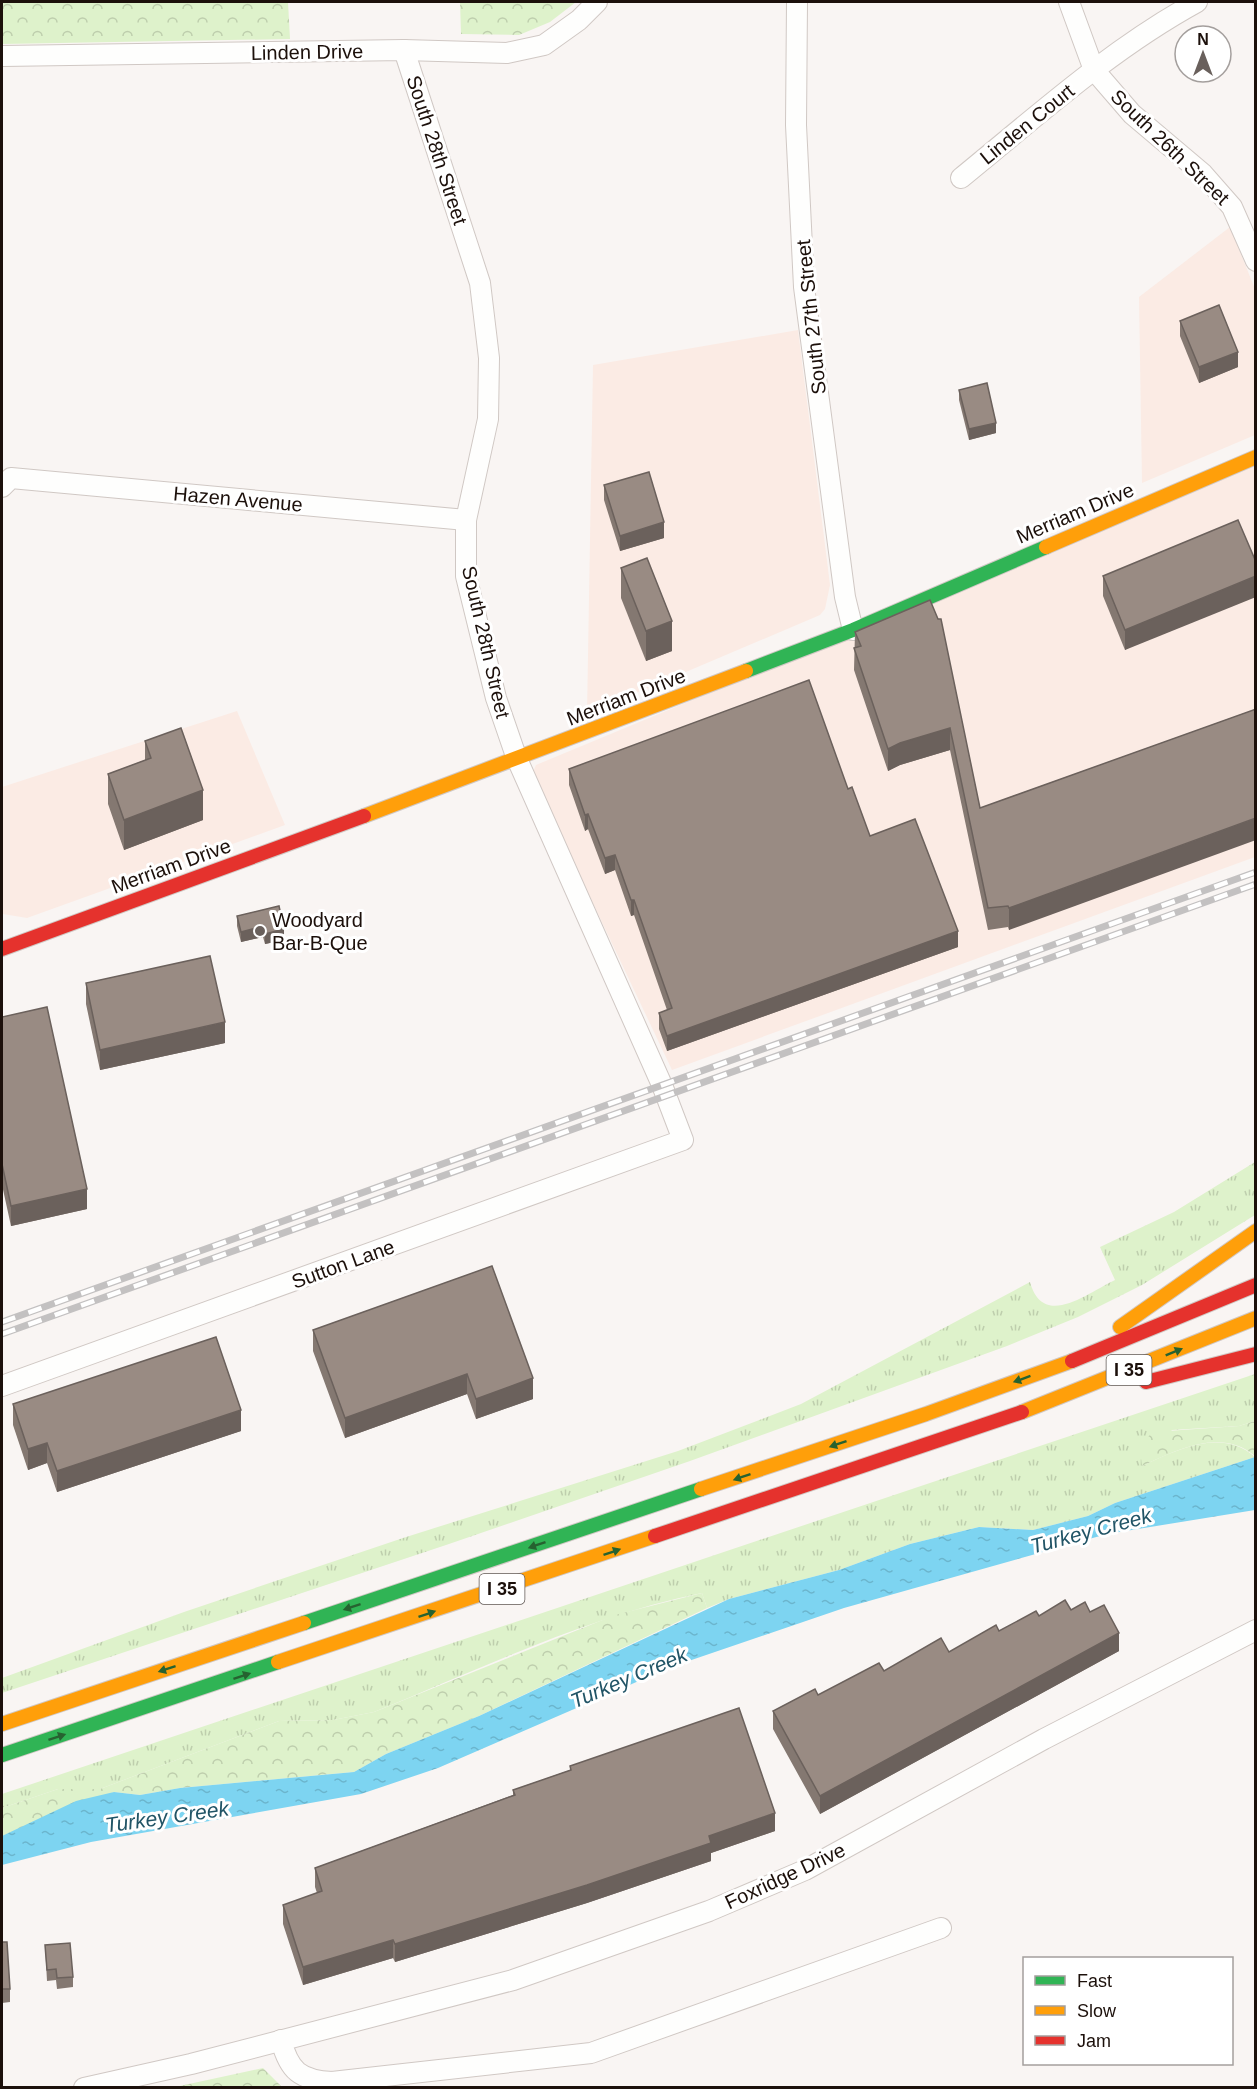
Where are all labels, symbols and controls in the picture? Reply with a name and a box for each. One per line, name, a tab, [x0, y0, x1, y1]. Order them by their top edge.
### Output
north arrow	[1173, 24, 1233, 84]
text: N	[1197, 31, 1209, 48]
street label: Linden Drive	[251, 40, 363, 64]
street label: South 28th Street	[402, 73, 472, 228]
street label: Linden Court	[976, 79, 1079, 169]
street label: South 26th Street	[1106, 85, 1234, 209]
street label: South 27th Street	[792, 238, 830, 396]
street label: Merriam Drive	[1013, 478, 1137, 548]
street label: Hazen Avenue	[172, 482, 304, 516]
street label: South 28th Street	[458, 564, 514, 721]
street label: Merriam Drive	[563, 664, 689, 730]
street label: Merriam Drive	[108, 834, 234, 898]
place label: Woodyard Bar-B-Que	[272, 909, 368, 954]
marker: Woodyard Bar-B-Que	[253, 924, 267, 938]
street label: Sutton Lane	[289, 1235, 397, 1293]
one-way arrow	[1165, 1347, 1183, 1357]
road number: I 35	[1106, 1355, 1152, 1385]
one-way arrow	[1013, 1375, 1031, 1384]
one-way arrow	[829, 1440, 847, 1450]
one-way arrow	[733, 1473, 751, 1482]
water label: Turkey Creek	[1028, 1503, 1155, 1558]
one-way arrow	[528, 1541, 546, 1551]
one-way arrow	[603, 1546, 621, 1556]
road number: I 35	[480, 1574, 524, 1604]
one-way arrow	[343, 1603, 361, 1612]
one-way arrow	[418, 1609, 436, 1618]
water label: Turkey Creek	[567, 1642, 692, 1712]
one-way arrow	[158, 1664, 176, 1674]
one-way arrow	[233, 1670, 251, 1680]
one-way arrow	[48, 1731, 66, 1741]
water label: Turkey Creek	[104, 1796, 232, 1837]
street label: Foxridge Drive	[721, 1839, 849, 1913]
legend	[1023, 1957, 1233, 2065]
text: Fast	[1077, 1971, 1112, 1991]
text: Slow	[1077, 2001, 1117, 2021]
text: Jam	[1077, 2031, 1111, 2051]

